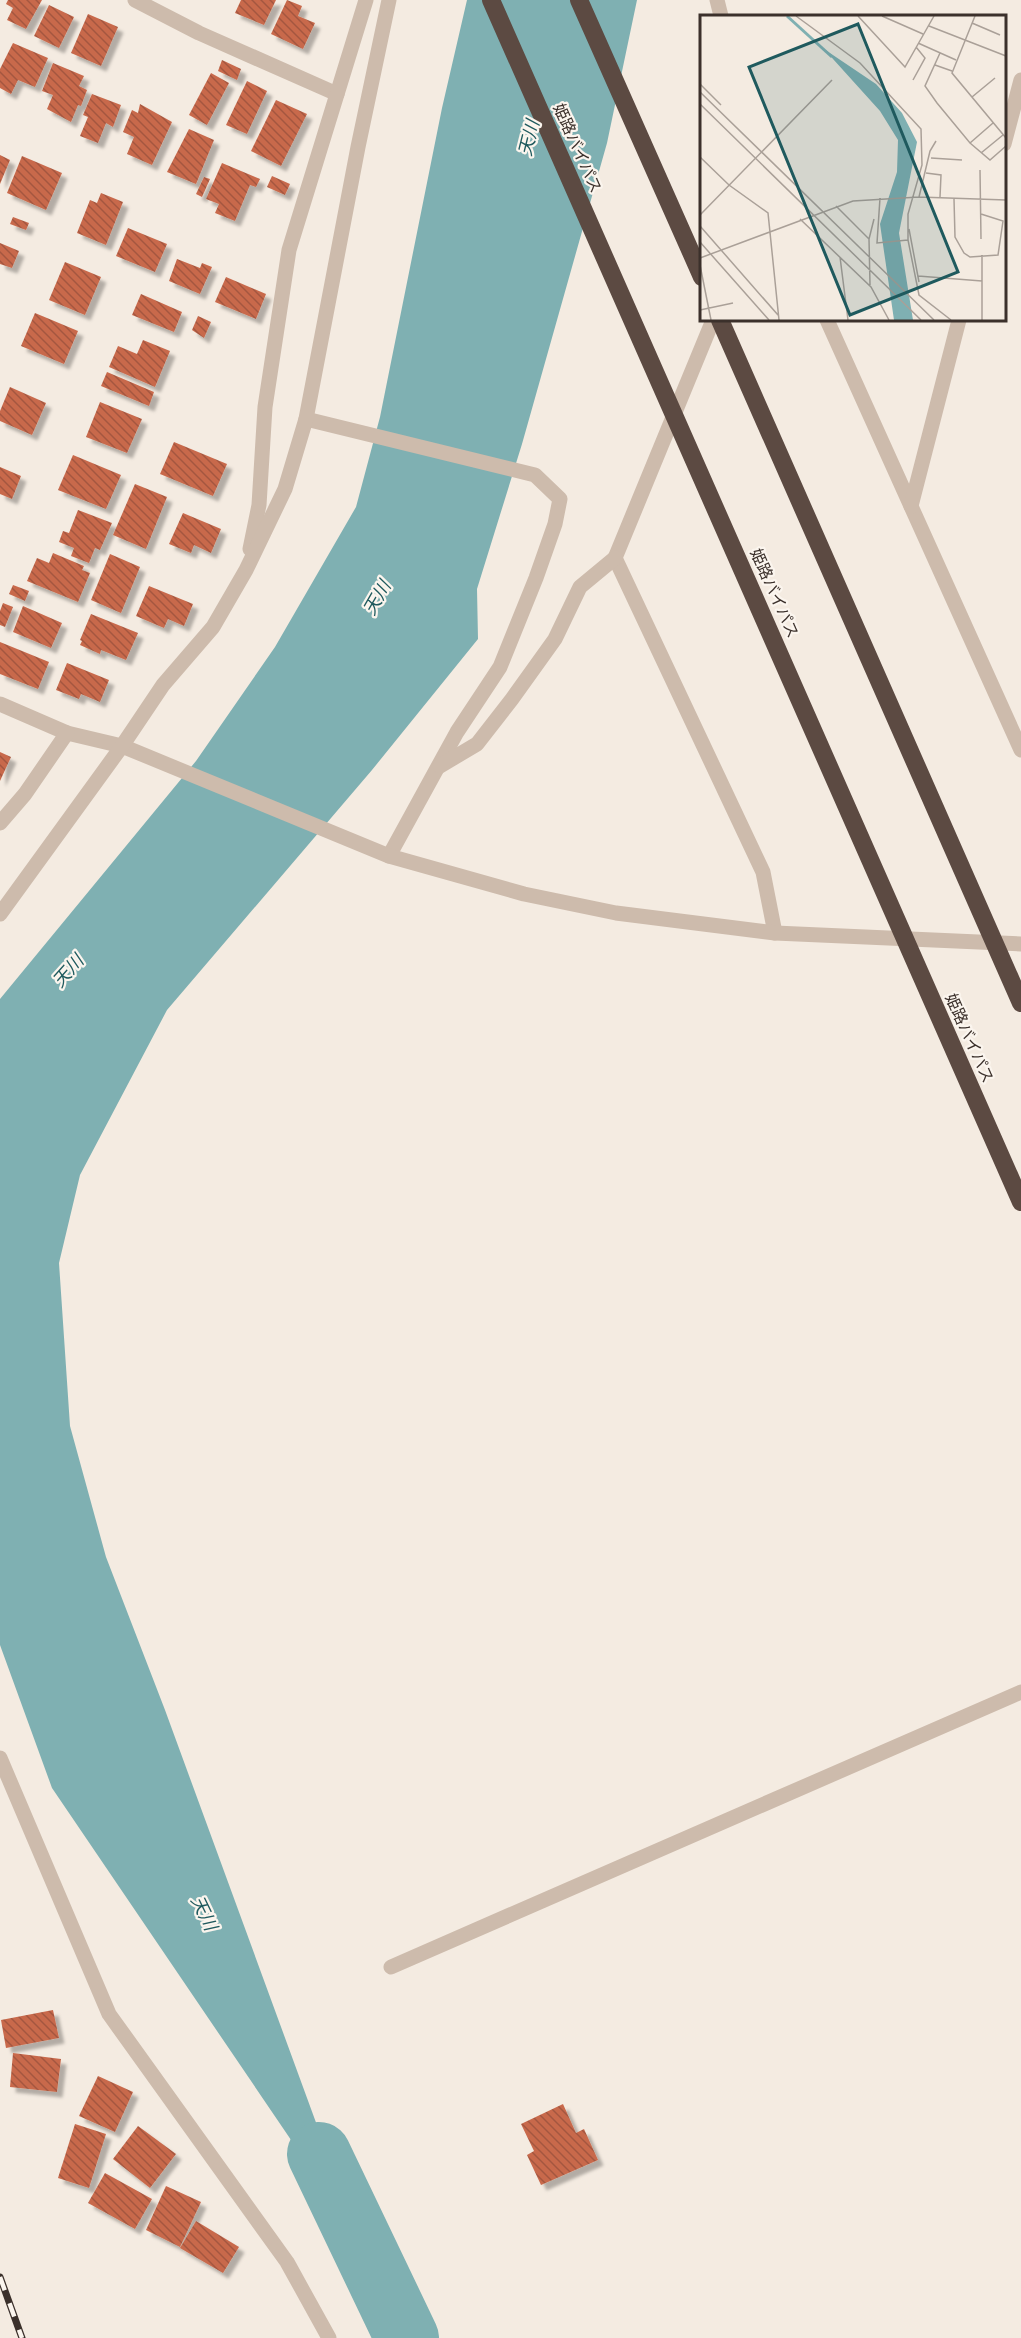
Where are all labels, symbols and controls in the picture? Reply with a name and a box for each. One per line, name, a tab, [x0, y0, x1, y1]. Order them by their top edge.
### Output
inset map	[700, 15, 1006, 321]
street label: 姫路バイパス	[548, 100, 608, 197]
water label: 天川	[512, 115, 545, 158]
street label: 姫路バイパス	[745, 545, 805, 642]
water label: 天川	[357, 574, 397, 620]
water label: 天川	[46, 947, 90, 992]
street label: 姫路バイパス	[940, 990, 1000, 1087]
water label: 天川	[185, 1891, 224, 1936]

